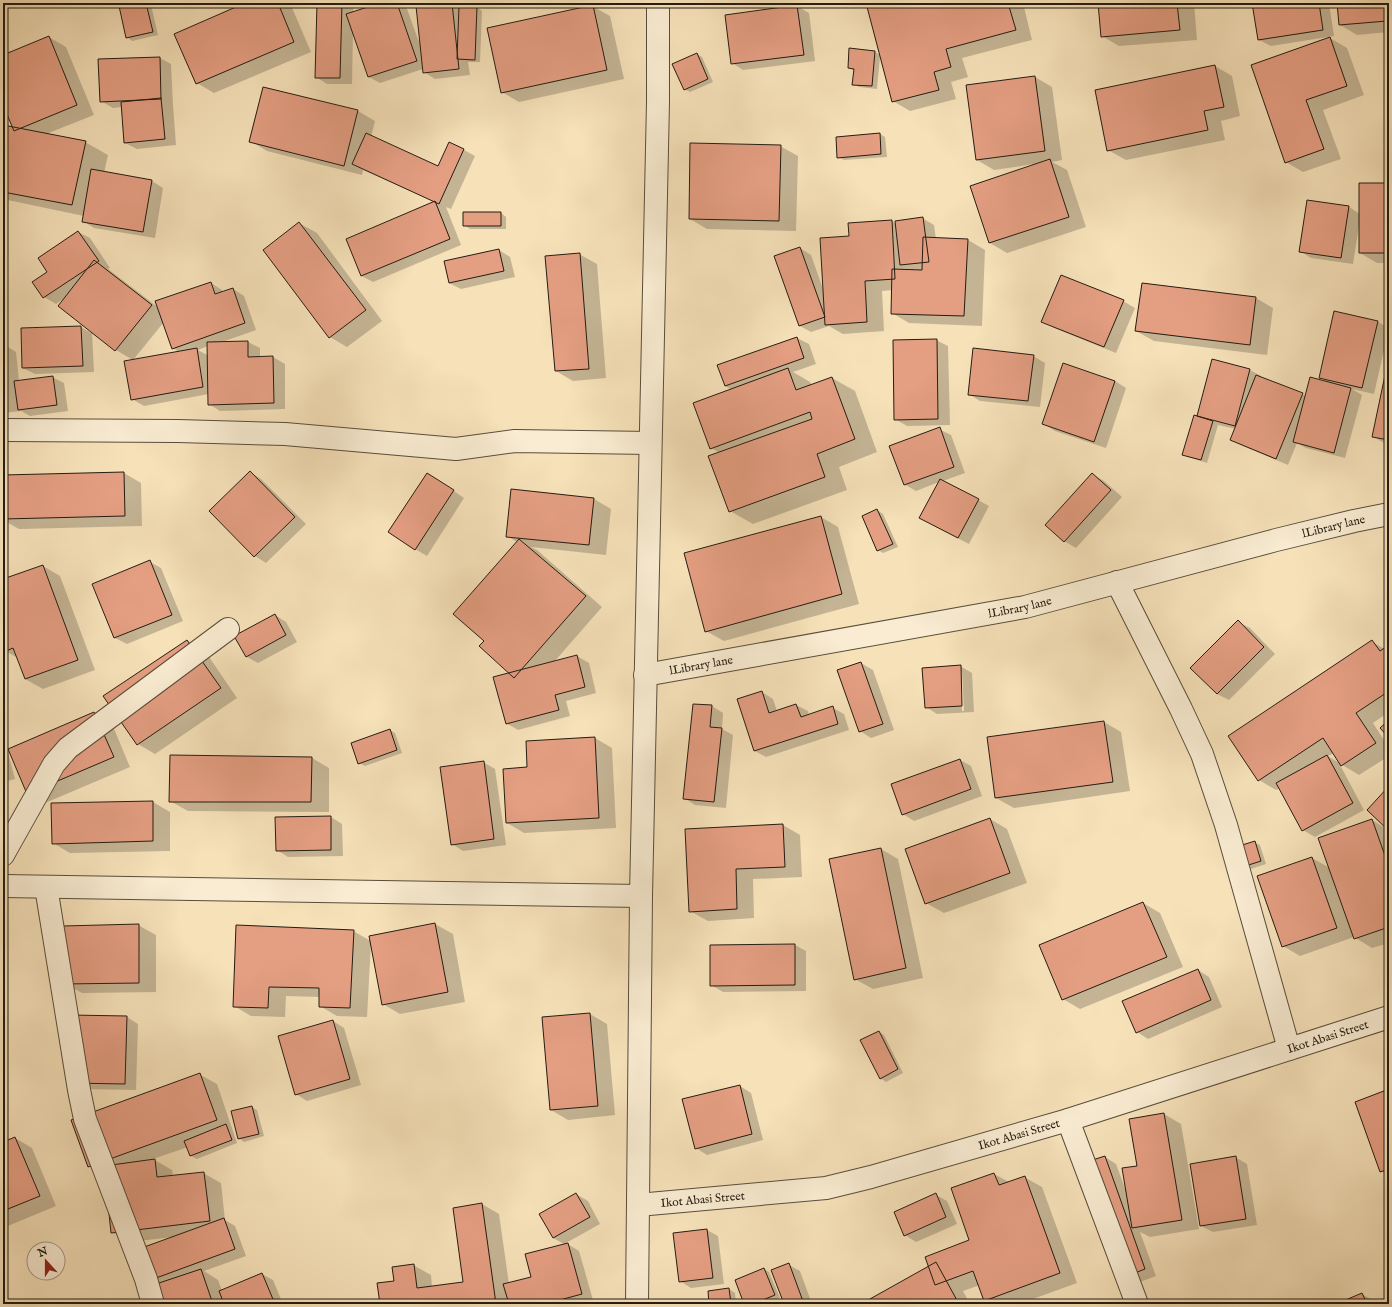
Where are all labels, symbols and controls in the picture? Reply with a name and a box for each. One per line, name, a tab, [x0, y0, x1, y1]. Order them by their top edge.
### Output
street label: lLibrary lane	[1300, 511, 1367, 541]
street label: lLibrary lane	[987, 593, 1054, 621]
street label: lLibrary lane	[668, 652, 735, 678]
street label: Ikot Abasi Street	[1285, 1017, 1370, 1057]
street label: Ikot Abasi Street	[976, 1115, 1061, 1153]
street label: Ikot Abasi Street	[660, 1188, 745, 1210]
north arrow	[26, 1241, 66, 1281]
text: N	[35, 1244, 50, 1261]

